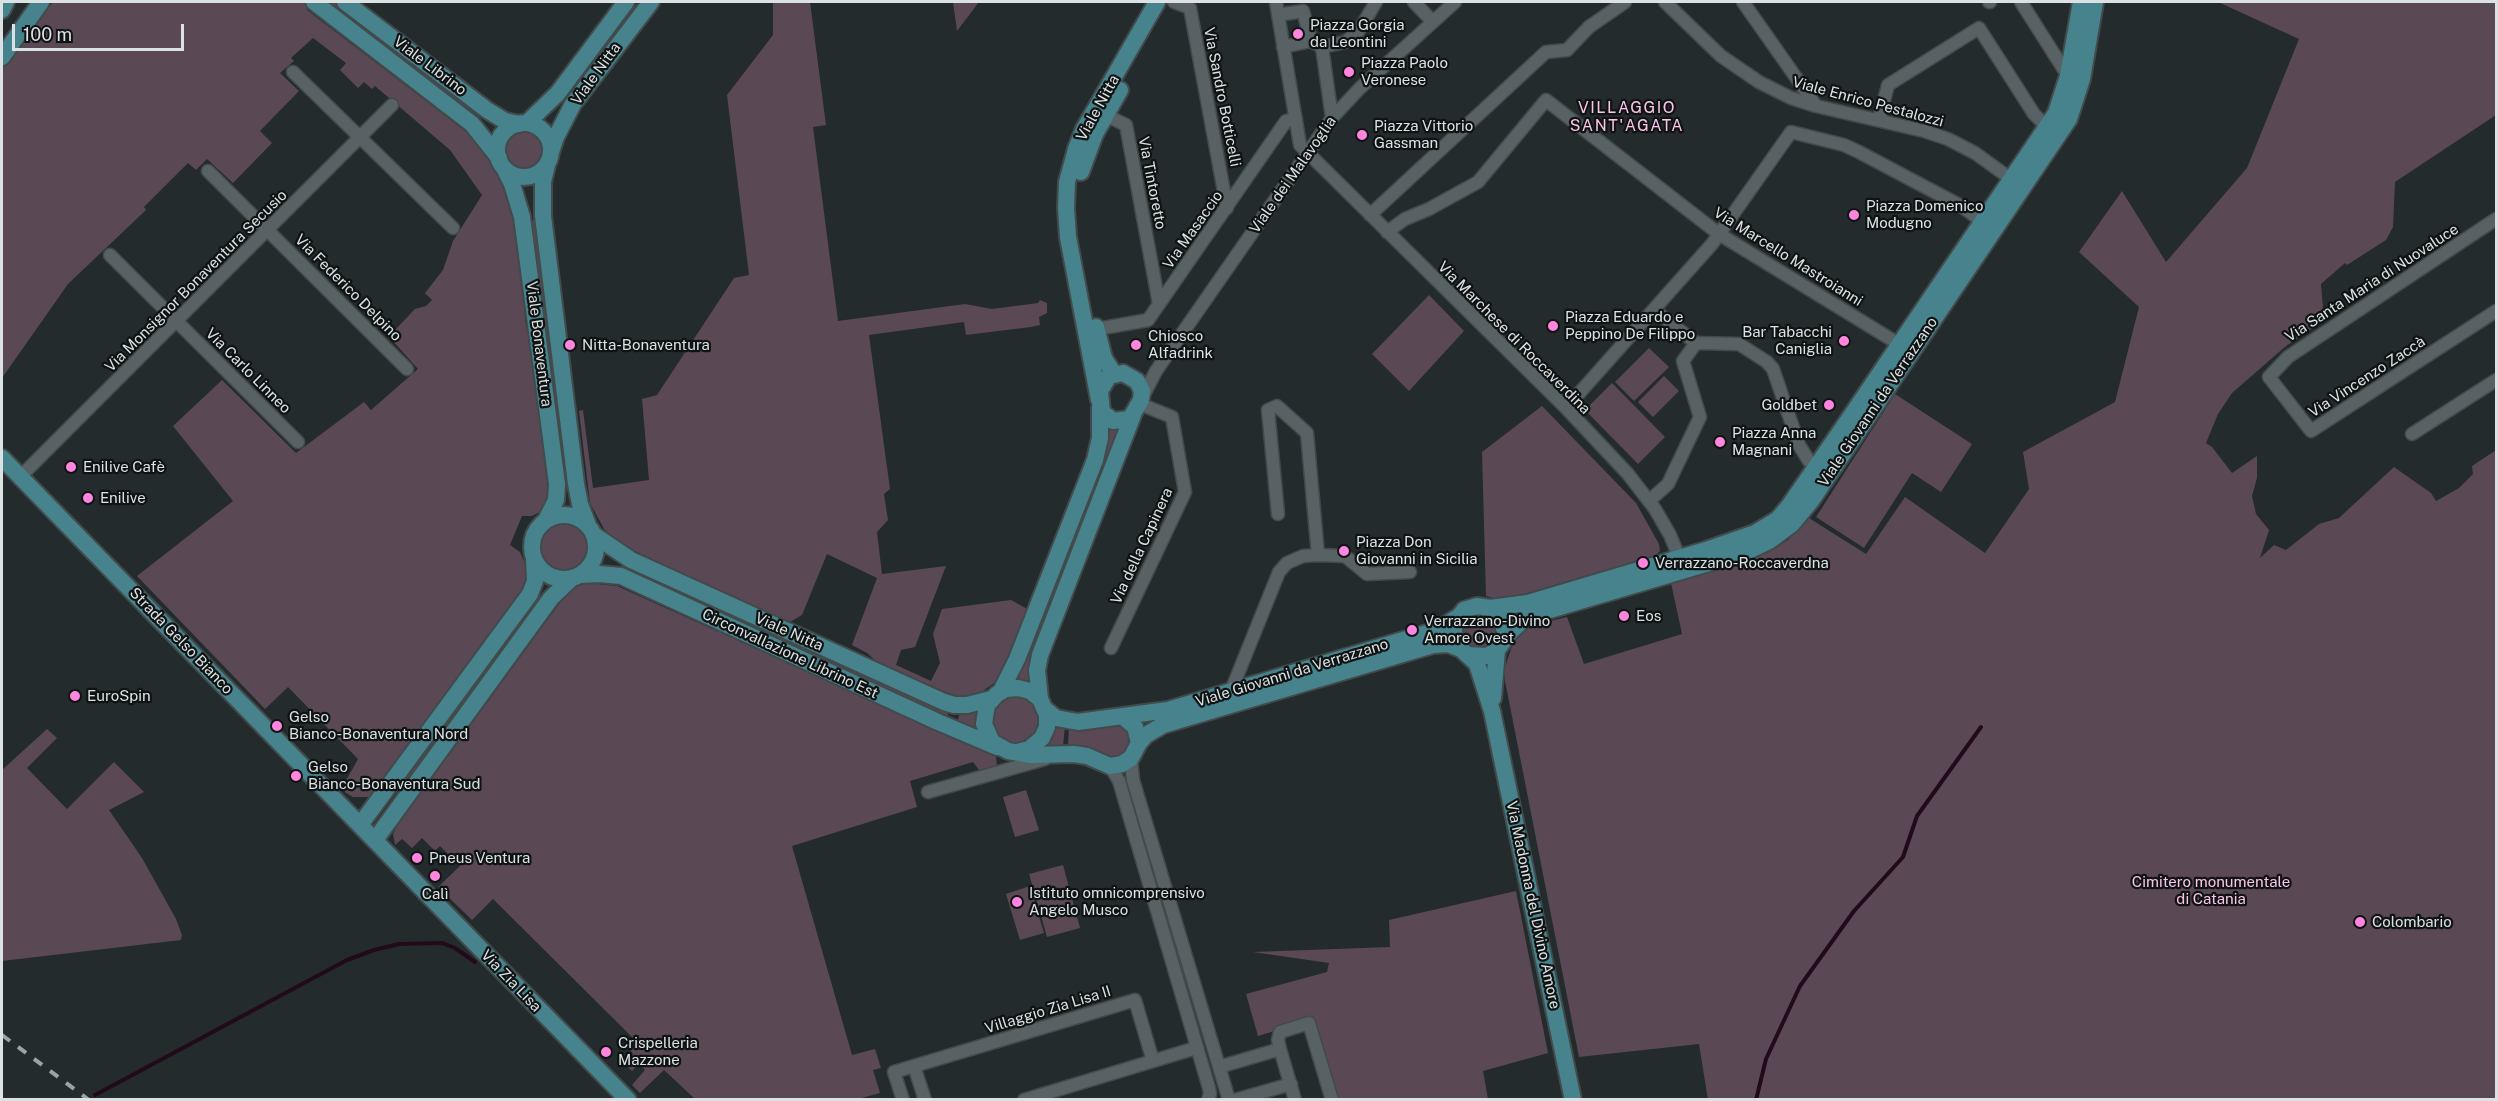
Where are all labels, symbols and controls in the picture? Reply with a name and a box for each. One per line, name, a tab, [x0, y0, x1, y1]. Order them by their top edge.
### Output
scale bar	[15, 12, 188, 50]
place label: Piazza Gorgia da Leontini	[1310, 16, 1405, 51]
text: 100 m	[23, 24, 72, 45]
street label: Via Sandro Botticelli	[1200, 26, 1244, 168]
marker: Piazza Gorgia da Leontini	[1291, 27, 1305, 41]
street label: Viale Librino	[390, 33, 470, 99]
street label: Viale Nitta	[567, 39, 625, 109]
place label: Piazza Paolo Veronese	[1361, 54, 1448, 89]
marker: Piazza Paolo Veronese	[1342, 65, 1356, 79]
street label: Viale Nitta	[1073, 72, 1123, 144]
street label: Viale Enrico Pestalozzi	[1790, 73, 1946, 131]
district label: VILLAGGIO SANT'AGATA	[1570, 98, 1684, 136]
street label: Viale dei Malavoglia	[1246, 113, 1340, 237]
place label: Piazza Vittorio Gassman	[1374, 117, 1473, 152]
marker: Piazza Vittorio Gassman	[1355, 128, 1369, 142]
street label: Via Tintoretto	[1134, 135, 1170, 231]
street label: Via Monsignor Bonaventura Secusio	[101, 186, 291, 376]
street label: Via Masaccio	[1159, 187, 1227, 273]
place label: Piazza Domenico Modugno	[1866, 197, 1983, 232]
street label: Via Marcello Mastroianni	[1710, 204, 1866, 310]
marker: Piazza Domenico Modugno	[1847, 208, 1861, 222]
street label: Via Santa Maria di Nuovaluce	[2282, 220, 2462, 346]
street label: Via Federico Delpino	[291, 231, 405, 345]
street label: Via Marchese di Roccaverdina	[1434, 258, 1594, 418]
street label: Viale Bonaventura	[522, 280, 556, 408]
place label: Piazza Eduardo e Peppino De Filippo	[1565, 308, 1695, 343]
street label: Viale Giovanni da Verrazzano	[1815, 314, 1941, 490]
marker: Piazza Eduardo e Peppino De Filippo	[1546, 319, 1560, 333]
place label: Bar Tabacchi Caniglia	[1742, 323, 1832, 358]
street label: Via Carlo Linneo	[202, 325, 294, 417]
place label: Chiosco Alfadrink	[1148, 327, 1213, 362]
street label: Via Vincenzo Zaccà	[2305, 333, 2429, 421]
marker: Bar Tabacchi Caniglia	[1837, 334, 1851, 348]
place label: Nitta-Bonaventura	[582, 336, 710, 354]
marker: Nitta-Bonaventura	[563, 338, 577, 352]
marker: Chiosco Alfadrink	[1129, 338, 1143, 352]
place label: Goldbet	[1761, 396, 1817, 414]
marker: Goldbet	[1822, 398, 1836, 412]
place label: Piazza Anna Magnani	[1732, 424, 1816, 459]
marker: Piazza Anna Magnani	[1713, 435, 1727, 449]
place label: Enilive Cafè	[83, 458, 165, 476]
marker: Enilive Cafè	[64, 460, 78, 474]
street label: Via della Capinera	[1107, 485, 1177, 607]
place label: Enilive	[100, 489, 146, 507]
marker: Enilive	[81, 491, 95, 505]
place label: Piazza Don Giovanni in Sicilia	[1356, 533, 1478, 568]
marker: Piazza Don Giovanni in Sicilia	[1337, 544, 1351, 558]
place label: Verrazzano-Roccaverdna	[1655, 554, 1829, 572]
marker: Verrazzano-Roccaverdna	[1636, 556, 1650, 570]
street label: Strada Gelso Bianco	[125, 584, 237, 698]
street label: Circonvallazione Librino Est	[699, 605, 881, 703]
place label: Eos	[1636, 607, 1661, 625]
street label: Viale Nitta	[752, 609, 826, 655]
marker: Eos	[1617, 609, 1631, 623]
place label: Verrazzano-Divino Amore Ovest	[1424, 612, 1550, 647]
marker: Verrazzano-Divino Amore Ovest	[1405, 623, 1419, 637]
street label: Viale Giovanni da Verrazzano	[1194, 635, 1390, 711]
place label: EuroSpin	[87, 687, 151, 705]
marker: EuroSpin	[68, 689, 82, 703]
place label: Gelso Bianco-Bonaventura Nord	[289, 708, 468, 743]
marker: Gelso Bianco-Bonaventura Nord	[270, 719, 284, 733]
place label: Gelso Bianco-Bonaventura Sud	[308, 758, 480, 793]
marker: Gelso Bianco-Bonaventura Sud	[289, 769, 303, 783]
street label: Via Madonna del Divino Amore	[1502, 799, 1564, 1011]
place label: Pneus Ventura	[429, 849, 530, 867]
marker: Pneus Ventura	[410, 851, 424, 865]
marker: Calì	[428, 869, 442, 883]
park label: Cimitero monumentale di Catania	[2132, 873, 2290, 908]
place label: Istituto omnicomprensivo Angelo Musco	[1029, 884, 1205, 919]
place label: Calì	[422, 885, 448, 903]
marker: Istituto omnicomprensivo Angelo Musco	[1010, 895, 1024, 909]
place label: Colombario	[2372, 913, 2452, 931]
marker: Colombario	[2353, 915, 2367, 929]
street label: Via Zia Lisa	[477, 946, 545, 1016]
street label: Villaggio Zia Lisa II	[983, 982, 1113, 1038]
place label: Crispelleria Mazzone	[618, 1034, 698, 1069]
marker: Crispelleria Mazzone	[599, 1045, 613, 1059]

